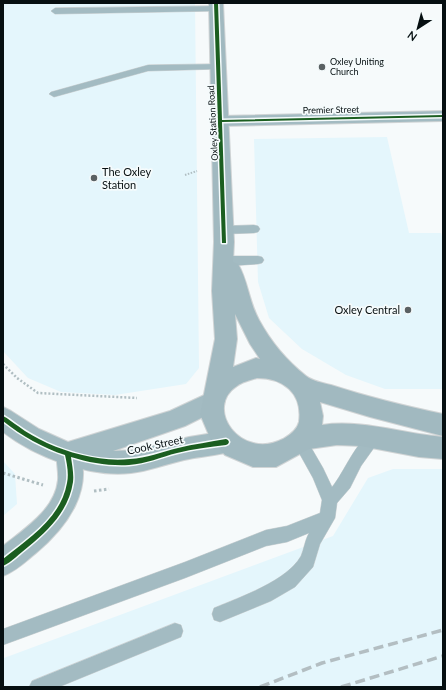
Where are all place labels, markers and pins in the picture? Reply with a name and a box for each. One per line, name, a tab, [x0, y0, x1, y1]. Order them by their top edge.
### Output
place label: Oxley Uniting Church	[330, 56, 384, 77]
marker: Oxley Uniting Church	[317, 62, 327, 72]
place label: The Oxley Station	[102, 165, 152, 191]
marker: The Oxley Station	[89, 173, 99, 183]
place label: Oxley Central	[334, 303, 400, 316]
marker: Oxley Central	[403, 305, 413, 315]

